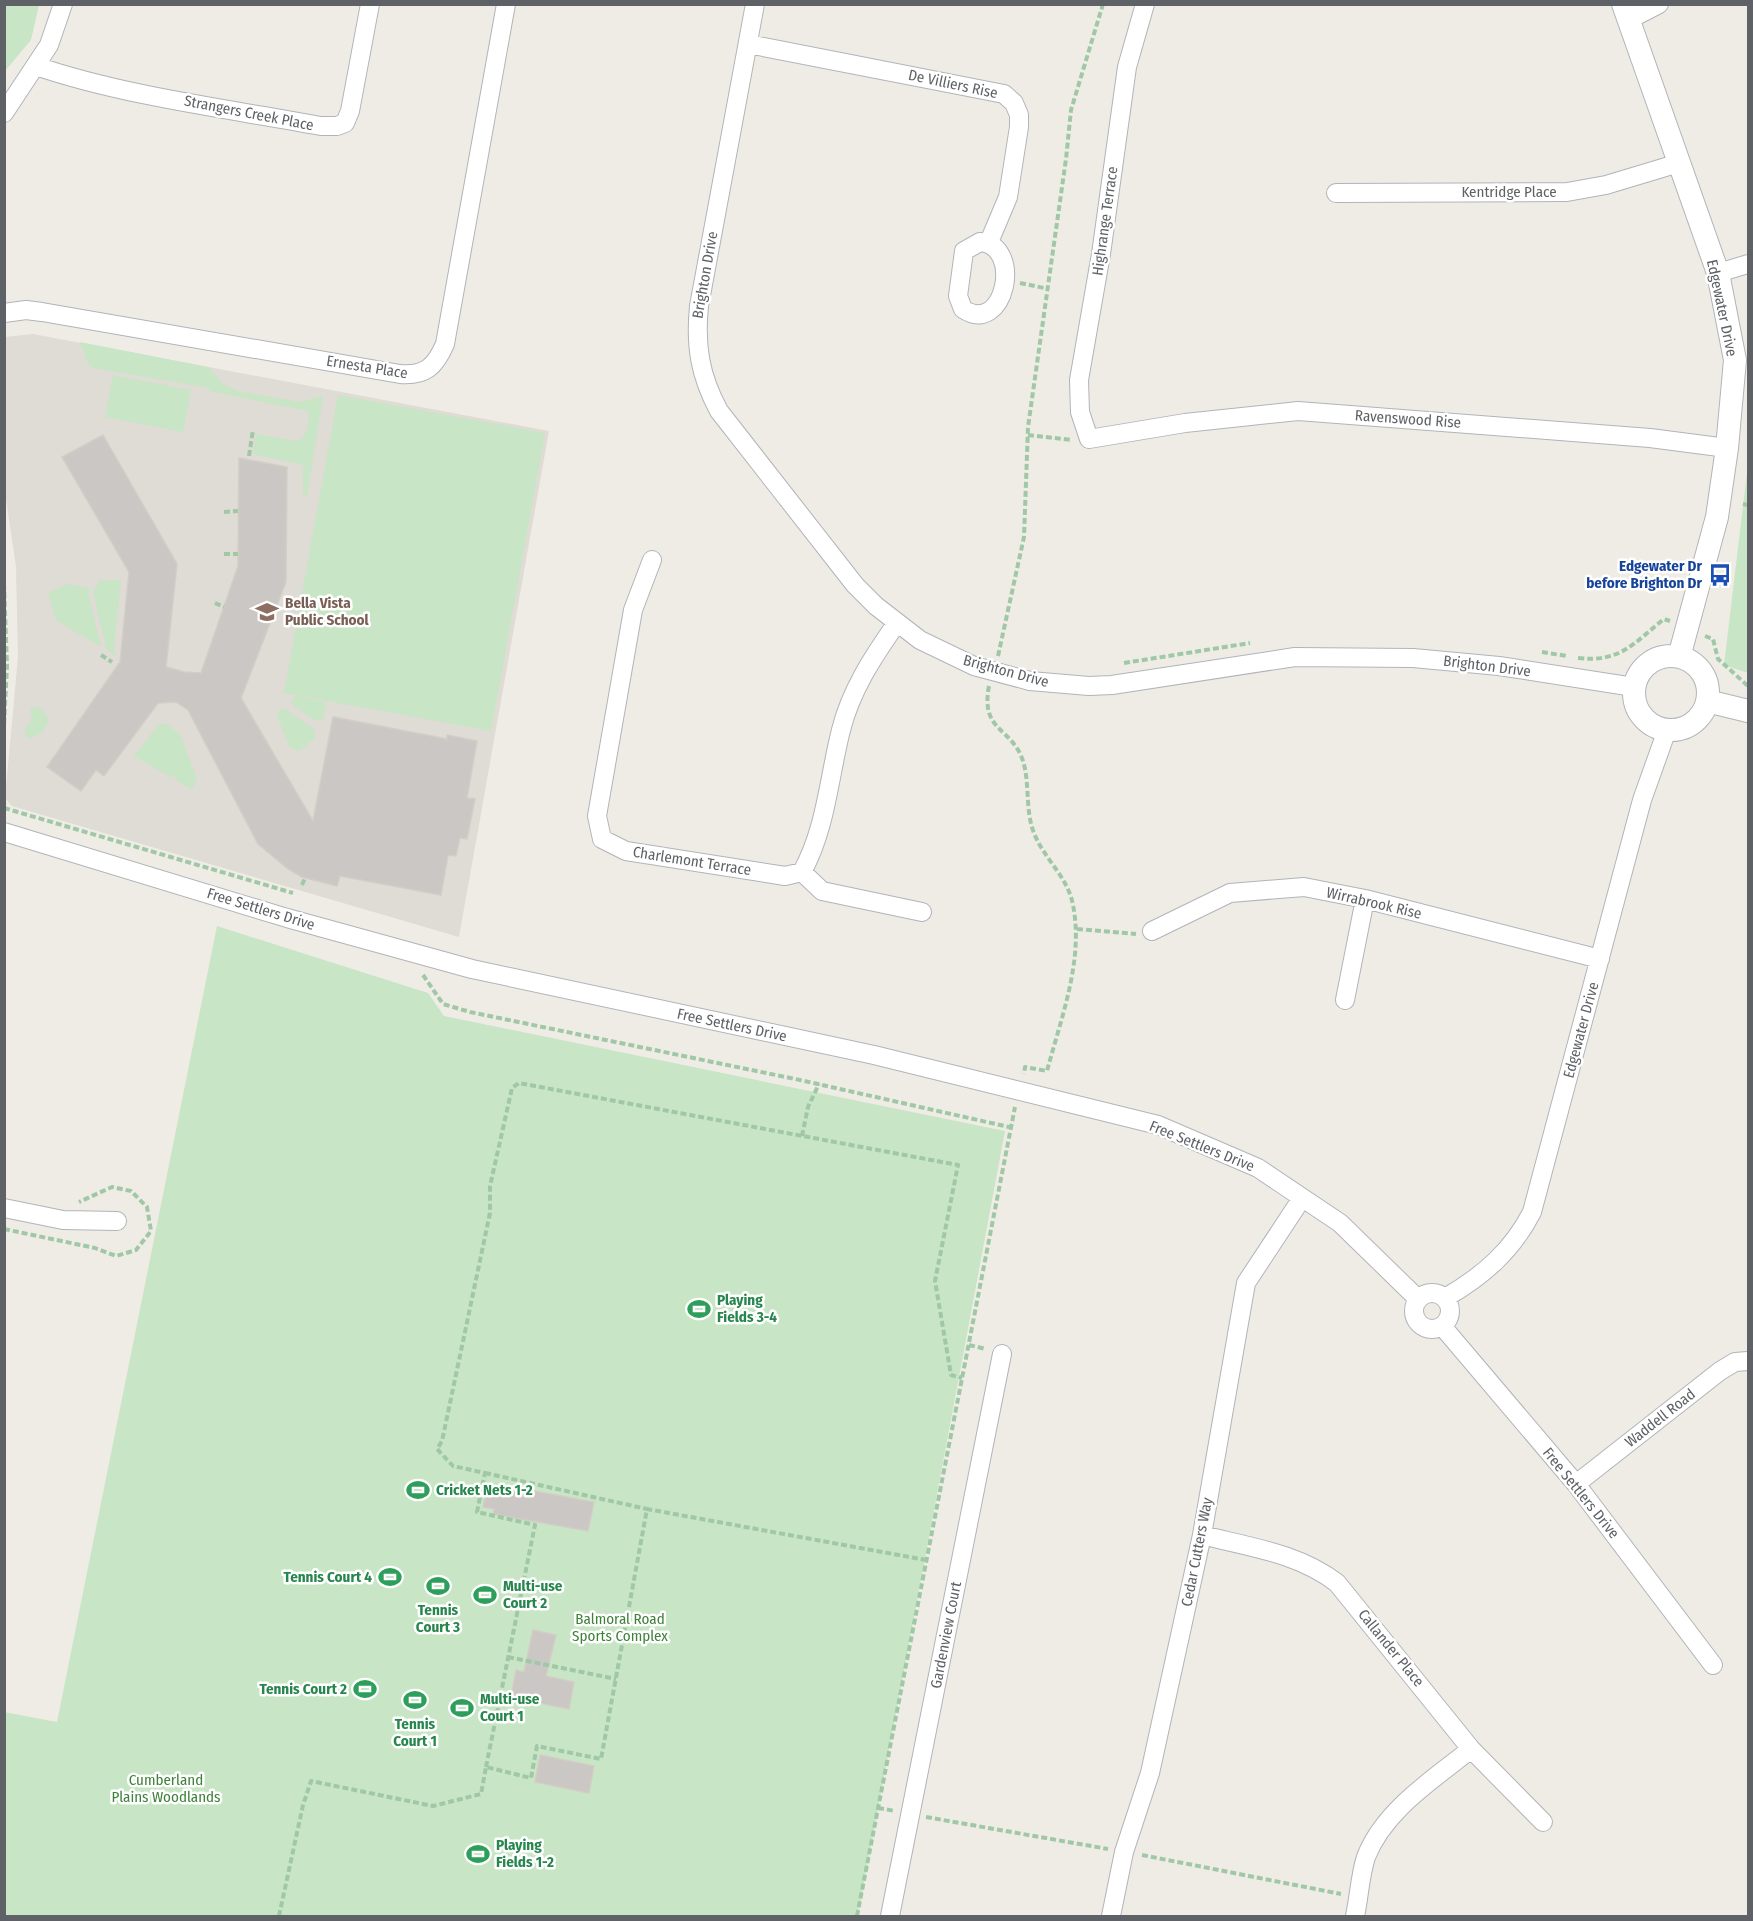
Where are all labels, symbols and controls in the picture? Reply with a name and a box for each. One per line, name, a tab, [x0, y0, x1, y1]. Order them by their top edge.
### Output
street label: De Villiers Rise	[907, 66, 999, 102]
street label: Strangers Creek Place	[183, 92, 315, 134]
street label: Highrange Terrace	[1088, 165, 1122, 277]
street label: Kentridge Place	[1461, 183, 1557, 201]
street label: Brighton Drive	[689, 230, 721, 320]
street label: Edgewater Drive	[1703, 258, 1741, 358]
street label: Ernesta Place	[325, 352, 409, 382]
street label: Ravenswood Rise	[1354, 406, 1462, 432]
place label: Edgewater Dr before Brighton Dr	[1586, 557, 1702, 592]
bus stop icon: Edgewater Dr before Brighton Dr	[1707, 562, 1733, 588]
place label: Bella Vista Public School	[285, 594, 370, 629]
school or university icon: Bella Vista Public School	[254, 599, 280, 625]
street label: Brighton Drive	[961, 651, 1051, 691]
street label: Brighton Drive	[1442, 652, 1532, 680]
street label: Charlemont Terrace	[632, 843, 752, 879]
street label: Wirrabrook Rise	[1325, 883, 1423, 923]
street label: Free Settlers Drive	[205, 884, 317, 934]
street label: Edgewater Drive	[1560, 980, 1602, 1080]
street label: Free Settlers Drive	[675, 1005, 789, 1045]
street label: Free Settlers Drive	[1147, 1117, 1257, 1175]
place label: Playing Fields 3-4	[717, 1291, 777, 1326]
sports icon: Playing Fields 3-4	[686, 1296, 712, 1322]
street label: Waddell Road	[1621, 1385, 1699, 1451]
street label: Free Settlers Drive	[1539, 1444, 1623, 1542]
sports icon: Cricket Nets 1-2	[405, 1477, 431, 1503]
place label: Cricket Nets 1-2	[436, 1481, 533, 1499]
street label: Cedar Cutters Way	[1178, 1496, 1216, 1608]
sports icon: Tennis Court 4	[377, 1564, 403, 1590]
place label: Tennis Court 4	[284, 1568, 372, 1586]
sports icon: Tennis Court 3	[425, 1573, 451, 1599]
place label: Multi-use Court 2	[503, 1577, 563, 1612]
street label: Gardenview Court	[927, 1580, 965, 1690]
sports icon: Multi-use Court 2	[472, 1582, 498, 1608]
place label: Tennis Court 3	[416, 1601, 460, 1636]
street label: Callander Place	[1354, 1606, 1428, 1690]
park label: Balmoral Road Sports Complex	[572, 1610, 668, 1645]
sports icon: Tennis Court 2	[352, 1676, 378, 1702]
place label: Tennis Court 2	[259, 1680, 347, 1698]
sports icon: Tennis Court 1	[402, 1687, 428, 1713]
place label: Multi-use Court 1	[480, 1690, 540, 1725]
sports icon: Multi-use Court 1	[449, 1695, 475, 1721]
place label: Tennis Court 1	[393, 1715, 437, 1750]
park label: Cumberland Plains Woodlands	[111, 1771, 221, 1806]
place label: Playing Fields 1-2	[496, 1836, 554, 1871]
sports icon: Playing Fields 1-2	[465, 1841, 491, 1867]

